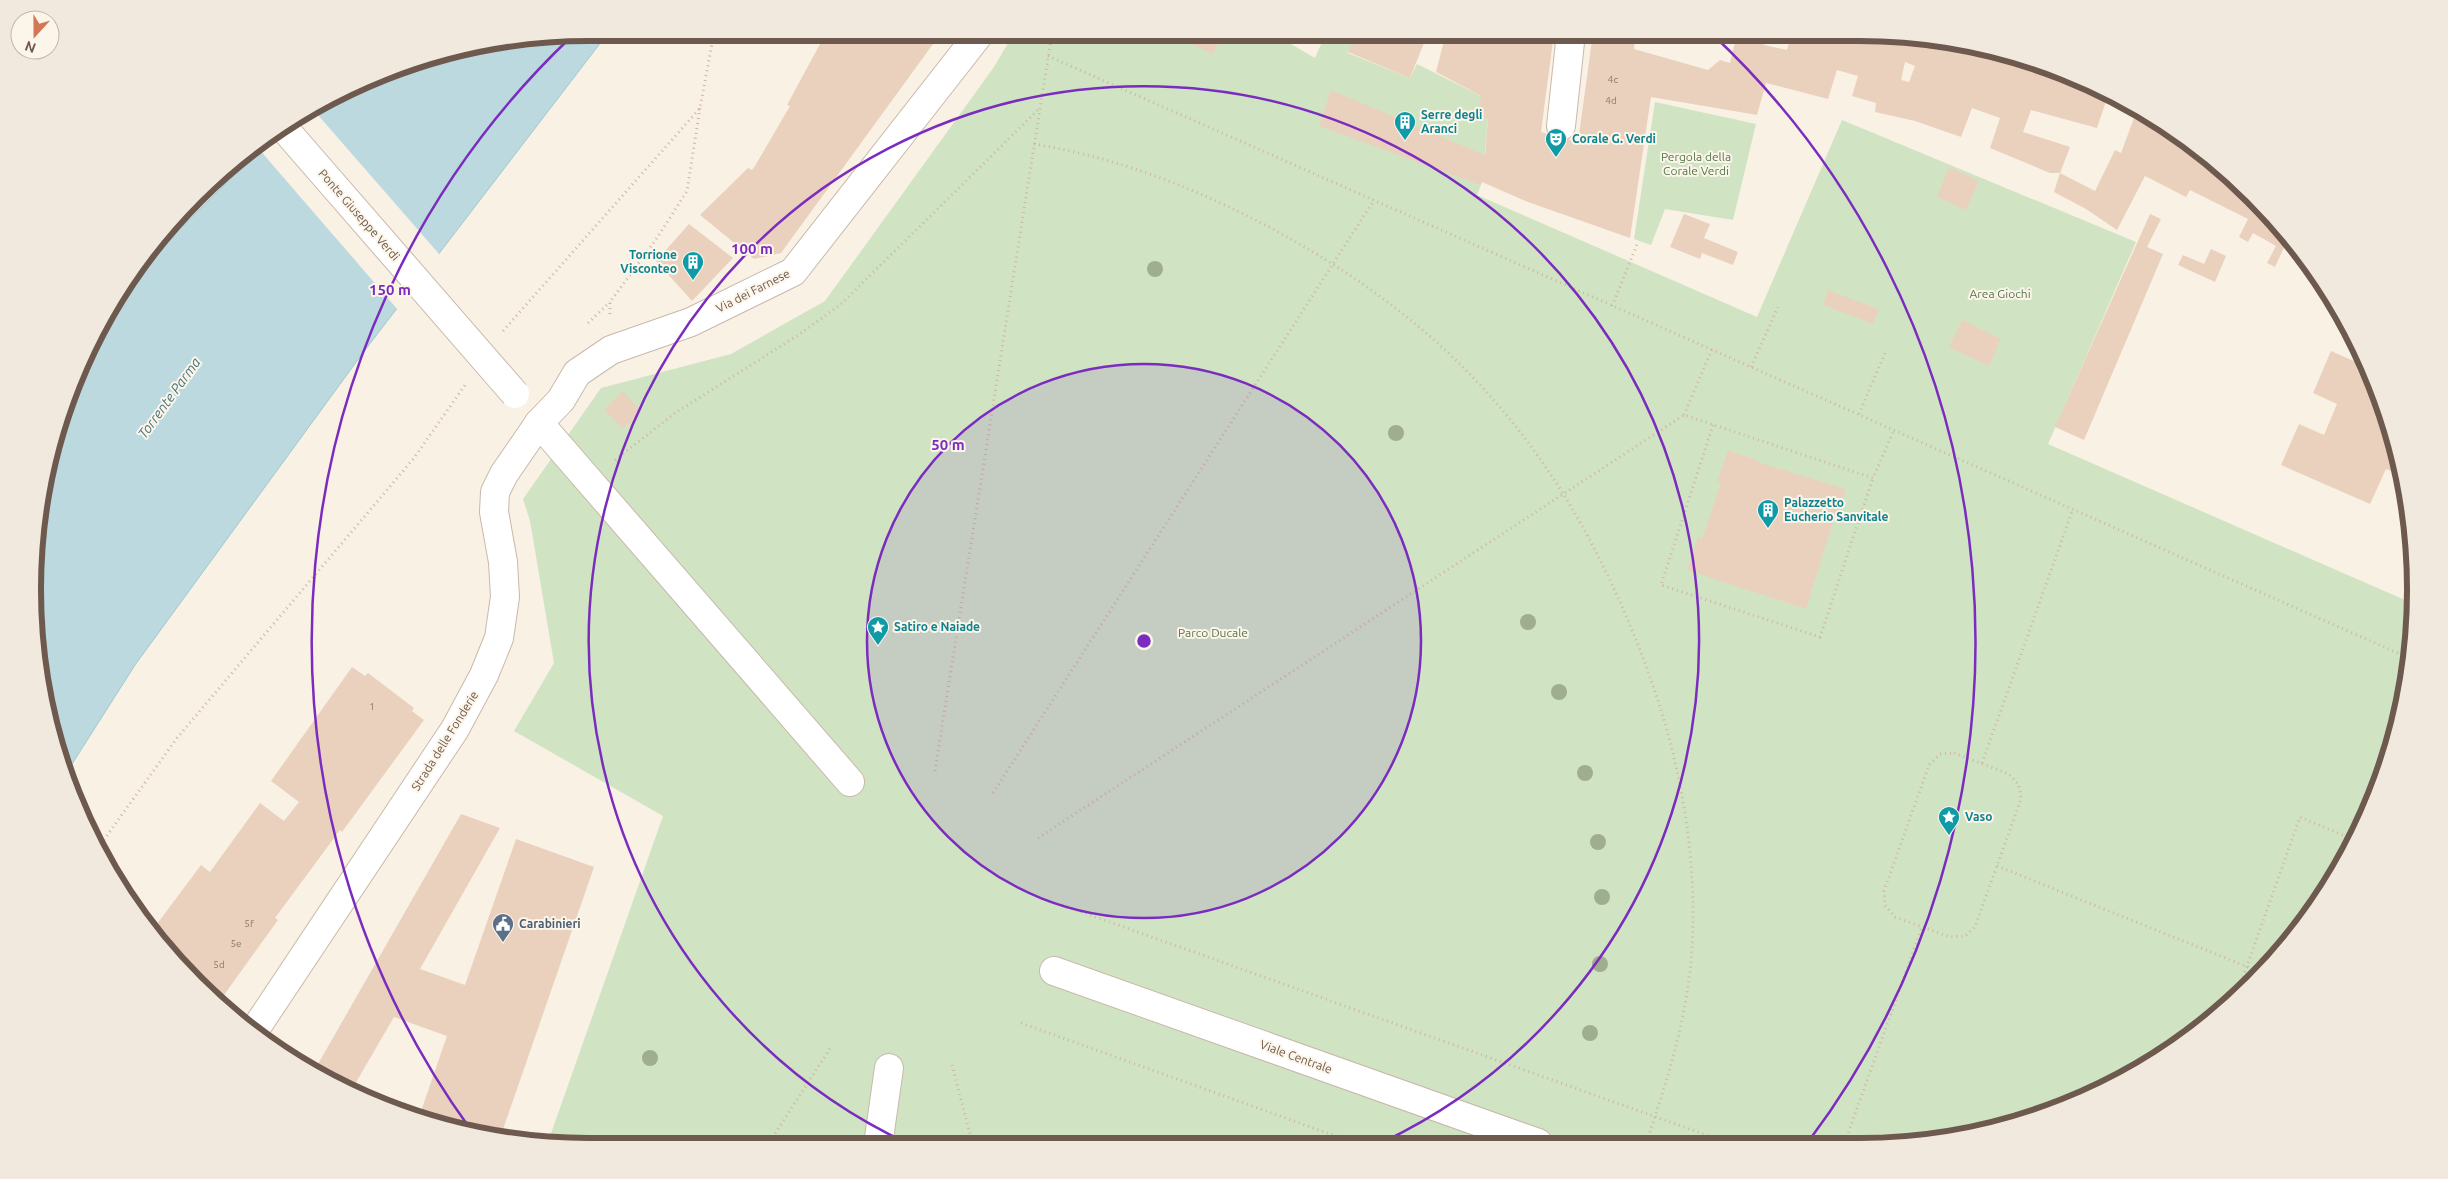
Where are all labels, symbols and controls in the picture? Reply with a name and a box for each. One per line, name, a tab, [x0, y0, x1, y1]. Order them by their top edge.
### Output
north arrow	[10, 10, 60, 60]
text: N	[23, 38, 38, 56]
house number: 4c	[1608, 74, 1618, 85]
house number: 4d	[1605, 95, 1617, 106]
place label: Serre degli Aranci	[1421, 108, 1482, 135]
building icon: Serre degli Aranci	[1393, 110, 1417, 141]
theatre icon: Corale G. Verdi	[1544, 127, 1568, 158]
place label: Corale G. Verdi	[1572, 132, 1656, 145]
park label: Pergola della Corale Verdi	[1661, 150, 1731, 177]
street label: Ponte Giuseppe Verdi	[316, 167, 402, 263]
text: 100 m	[731, 240, 773, 257]
place label: Torrione Visconteo	[620, 248, 677, 275]
building icon: Torrione Visconteo	[681, 250, 705, 281]
street label: Via dei Farnese	[714, 266, 792, 315]
text: 150 m	[369, 281, 411, 298]
park label: Area Giochi	[1969, 287, 2031, 300]
water label: Torrente Parma	[134, 354, 204, 441]
text: 50 m	[931, 436, 965, 453]
place label: Palazzetto Eucherio Sanvitale	[1784, 496, 1889, 523]
building icon: Palazzetto Eucherio Sanvitale	[1756, 498, 1780, 529]
place icon: Satiro e Naiade	[866, 615, 890, 646]
place label: Satiro e Naiade	[894, 620, 980, 633]
park label: Parco Ducale	[1178, 626, 1248, 639]
centre of rings	[1135, 632, 1153, 650]
street label: Strada delle Fonderie	[409, 689, 481, 793]
house number: 1	[369, 701, 375, 712]
place icon: Vaso	[1937, 805, 1961, 836]
place label: Vaso	[1965, 810, 1992, 823]
public building icon: Carabinieri	[491, 912, 515, 943]
place label: Carabinieri	[519, 917, 581, 930]
house number: 5f	[244, 918, 254, 929]
house number: 5e	[230, 938, 242, 949]
house number: 5d	[213, 959, 225, 970]
street label: Viale Centrale	[1258, 1037, 1334, 1076]

